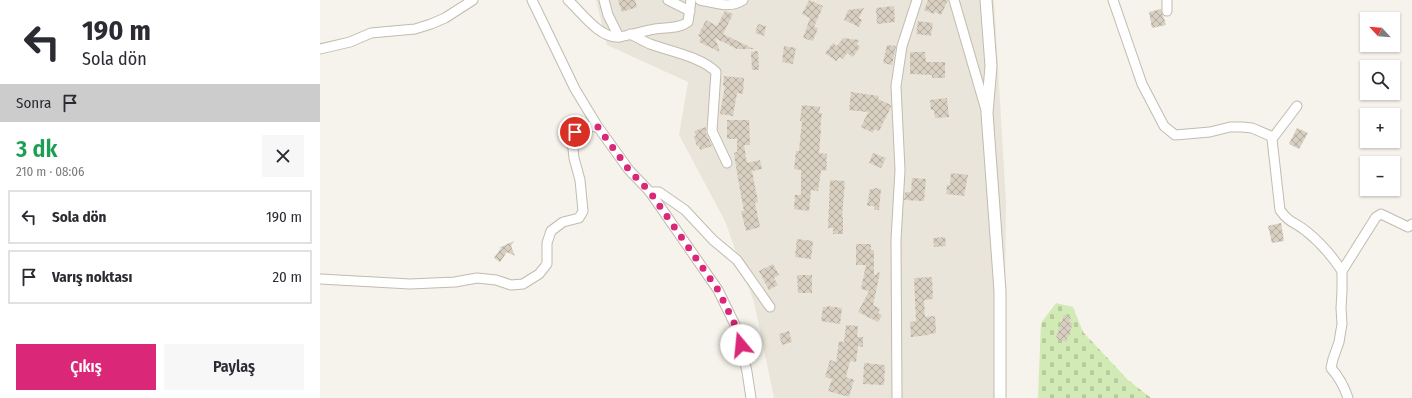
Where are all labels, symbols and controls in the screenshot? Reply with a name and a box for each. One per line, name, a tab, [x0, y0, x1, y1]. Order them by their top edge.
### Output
north arrow	[1360, 12, 1400, 52]
map controls	[1360, 12, 1400, 196]
text: 190 m	[82, 14, 151, 47]
icon: left	[16, 16, 68, 68]
text: Sola dön	[82, 48, 147, 70]
button: search	[1360, 60, 1400, 100]
icon: arrive	[59, 92, 81, 114]
text: Sonra	[16, 94, 51, 112]
button: +	[1360, 108, 1400, 148]
pin	[558, 115, 592, 149]
icon: arrive	[564, 121, 586, 143]
text: 3 dk	[16, 135, 57, 163]
button: close	[262, 135, 304, 177]
button: −	[1360, 156, 1400, 196]
text: 210 m · 08:06	[16, 164, 84, 179]
icon: left	[18, 206, 40, 228]
text: Sola dön	[52, 208, 106, 226]
text: 190 m	[266, 208, 302, 226]
icon: arrive	[18, 266, 40, 288]
text: Varış noktası	[52, 268, 132, 286]
text: 20 m	[273, 268, 302, 286]
position arrow	[720, 324, 762, 366]
button: Çıkış	[16, 344, 156, 390]
button: Paylaş	[164, 344, 304, 390]

